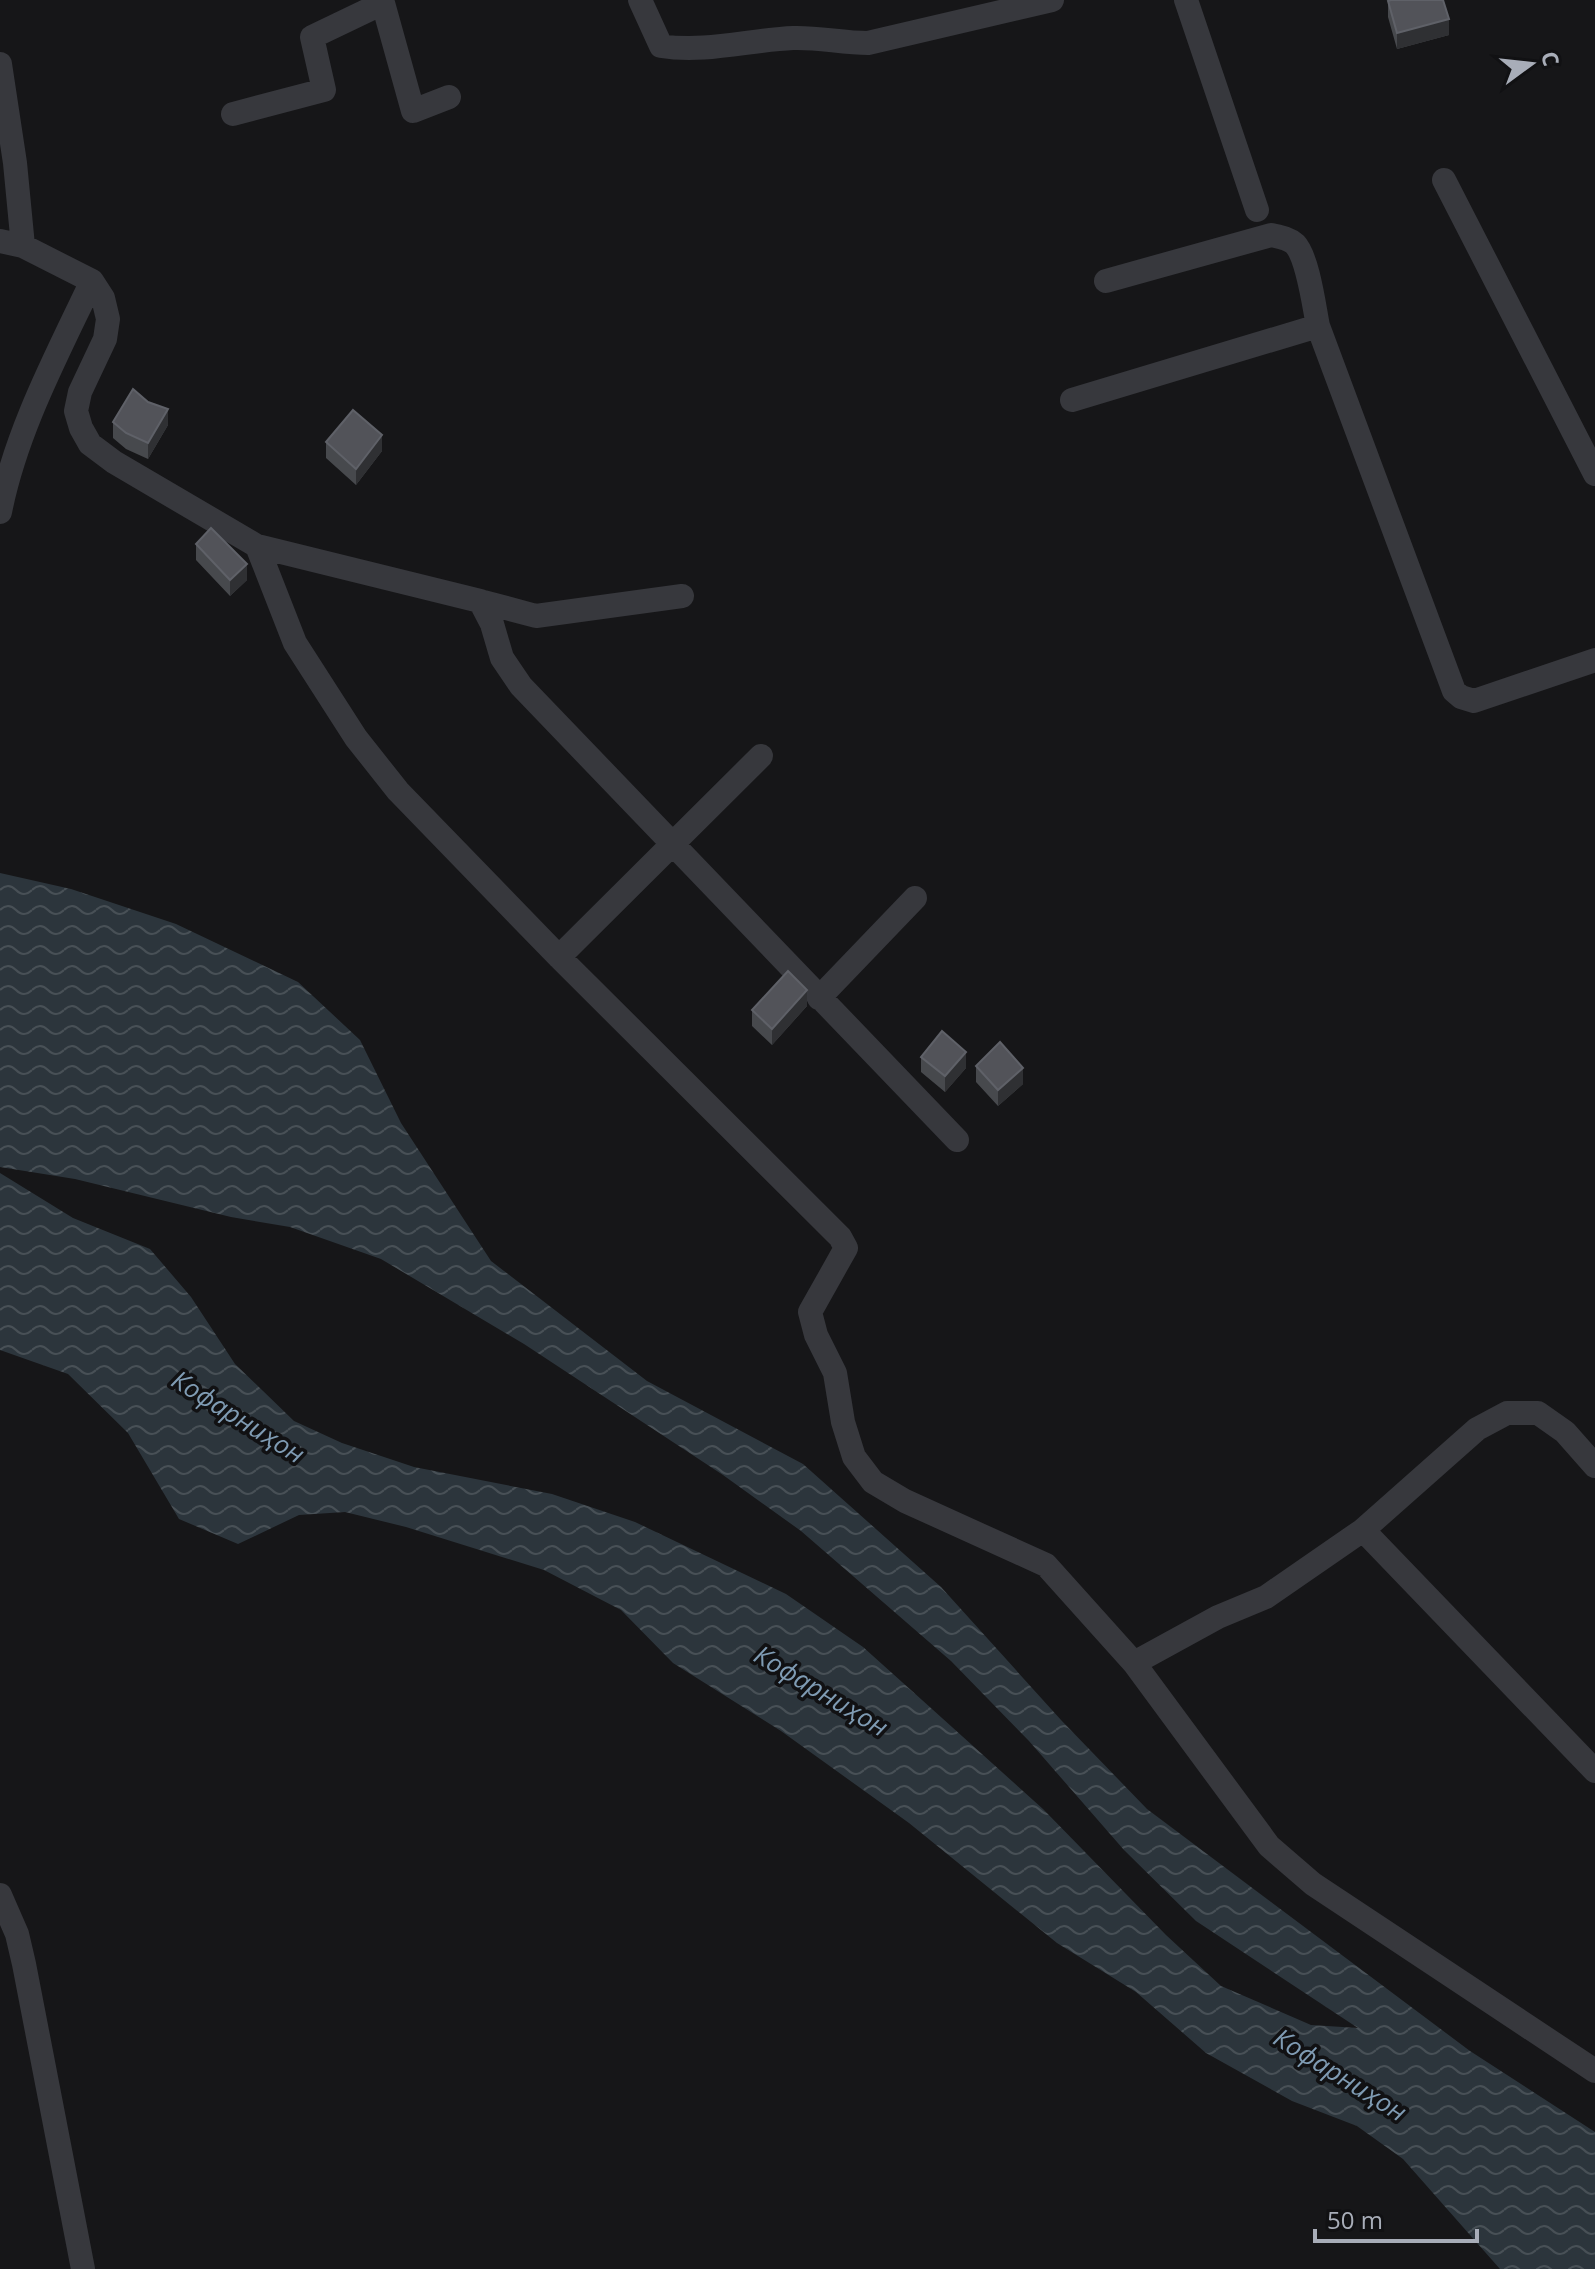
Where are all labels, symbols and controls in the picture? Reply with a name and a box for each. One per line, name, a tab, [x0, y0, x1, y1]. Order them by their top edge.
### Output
north arrow	[1491, 24, 1571, 104]
text: С	[1535, 48, 1568, 69]
water label: Кофарниҳон	[165, 1361, 312, 1471]
water label: Кофарниҳон	[748, 1636, 895, 1744]
water label: Кофарниҳон	[1267, 2019, 1414, 2129]
scale bar	[1315, 2193, 1477, 2243]
text: 50 m	[1327, 2203, 1383, 2236]

